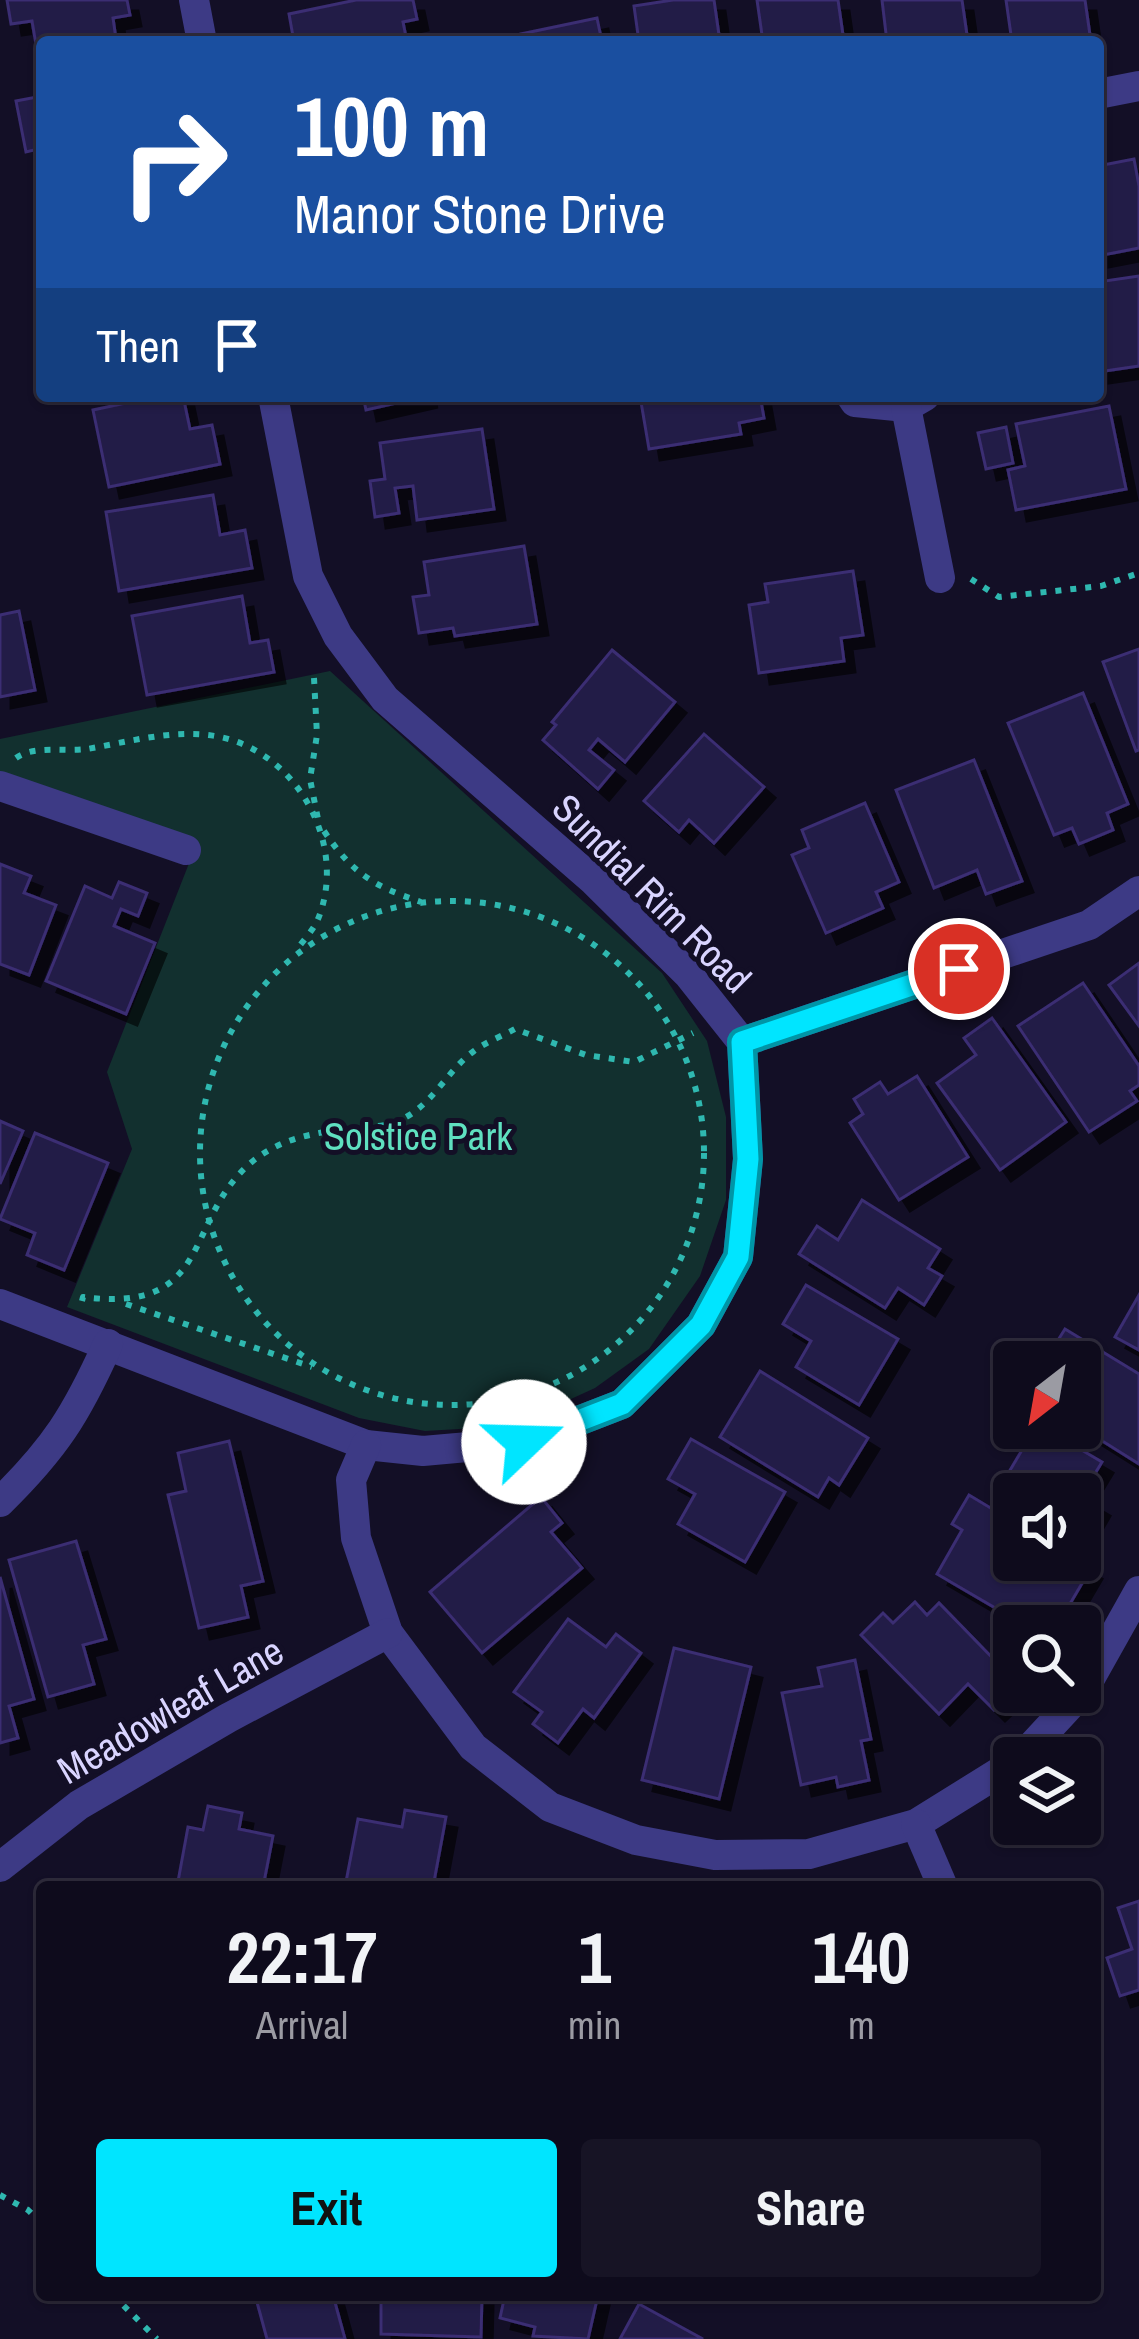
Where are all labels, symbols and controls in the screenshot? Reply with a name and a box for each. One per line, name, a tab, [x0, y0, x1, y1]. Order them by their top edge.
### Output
text: 100 m	[294, 69, 489, 182]
icon: right	[96, 84, 252, 240]
text: Manor Stone Drive	[294, 177, 666, 250]
icon: arrive	[204, 312, 270, 378]
text: Then	[96, 315, 180, 376]
street label: Sundial Rim Road	[541, 782, 763, 1004]
pin	[908, 918, 1010, 1020]
icon: arrive	[926, 936, 992, 1002]
park label: Solstice Park	[324, 1110, 513, 1162]
north arrow	[993, 1341, 1101, 1449]
map controls	[993, 1341, 1101, 1845]
position arrow	[461, 1379, 587, 1505]
button: sound	[993, 1473, 1101, 1581]
button: search	[993, 1605, 1101, 1713]
street label: Meadowleaf Lane	[48, 1624, 292, 1796]
button: layers	[993, 1737, 1101, 1845]
text: 22:17	[227, 1908, 378, 2005]
text: 1	[578, 1908, 611, 2005]
text: 140	[812, 1908, 910, 2005]
text: Arrival	[256, 1999, 348, 2051]
text: min	[568, 1999, 621, 2051]
text: m	[848, 1999, 875, 2051]
button: Exit	[96, 2139, 557, 2277]
button: Share	[581, 2139, 1041, 2277]

